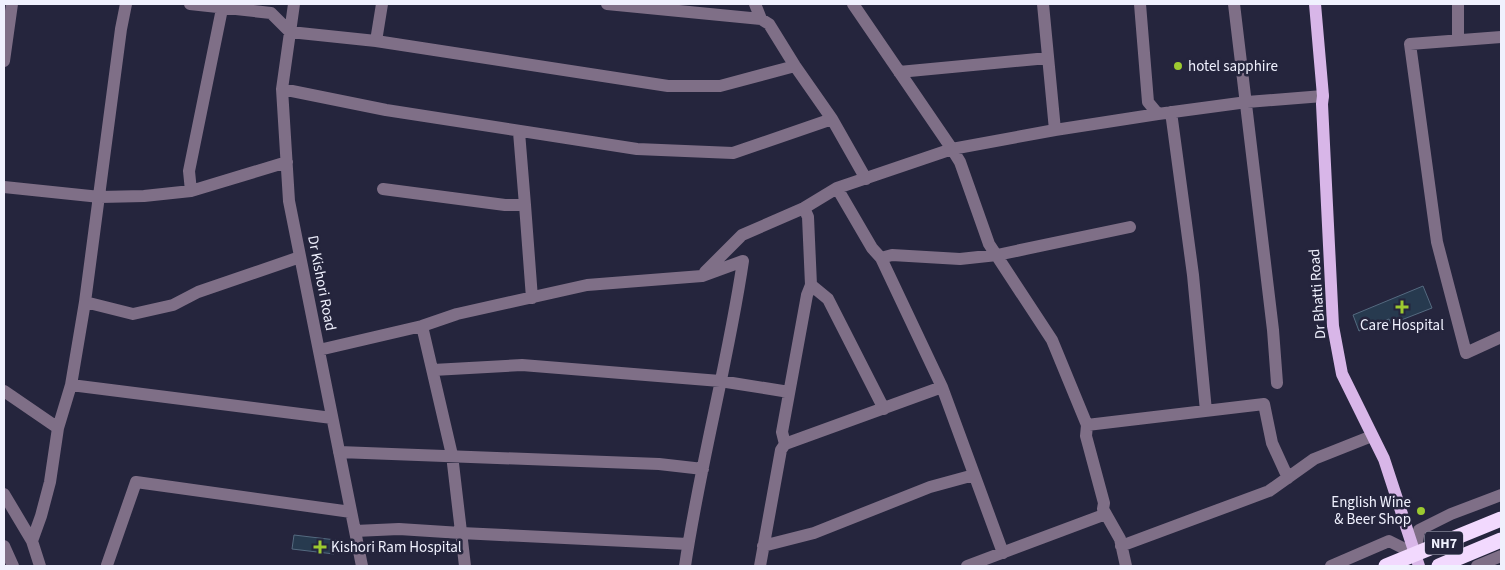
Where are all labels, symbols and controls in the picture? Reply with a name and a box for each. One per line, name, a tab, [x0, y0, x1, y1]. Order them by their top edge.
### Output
place label: hotel sapphire	[1188, 56, 1278, 77]
marker: hotel sapphire	[1172, 60, 1184, 72]
street label: Dr Kishori Road	[302, 234, 341, 332]
street label: Dr Bhatti Road	[1304, 248, 1331, 340]
marker: Care Hospital	[1395, 300, 1409, 314]
place label: Care Hospital	[1360, 315, 1444, 336]
place label: English Wine & Beer Shop	[1331, 492, 1411, 530]
marker: English Wine & Beer Shop	[1415, 505, 1427, 517]
road number: NH7	[1425, 532, 1463, 554]
place label: Kishori Ram Hospital	[331, 537, 462, 558]
marker: Kishori Ram Hospital	[313, 540, 327, 554]

